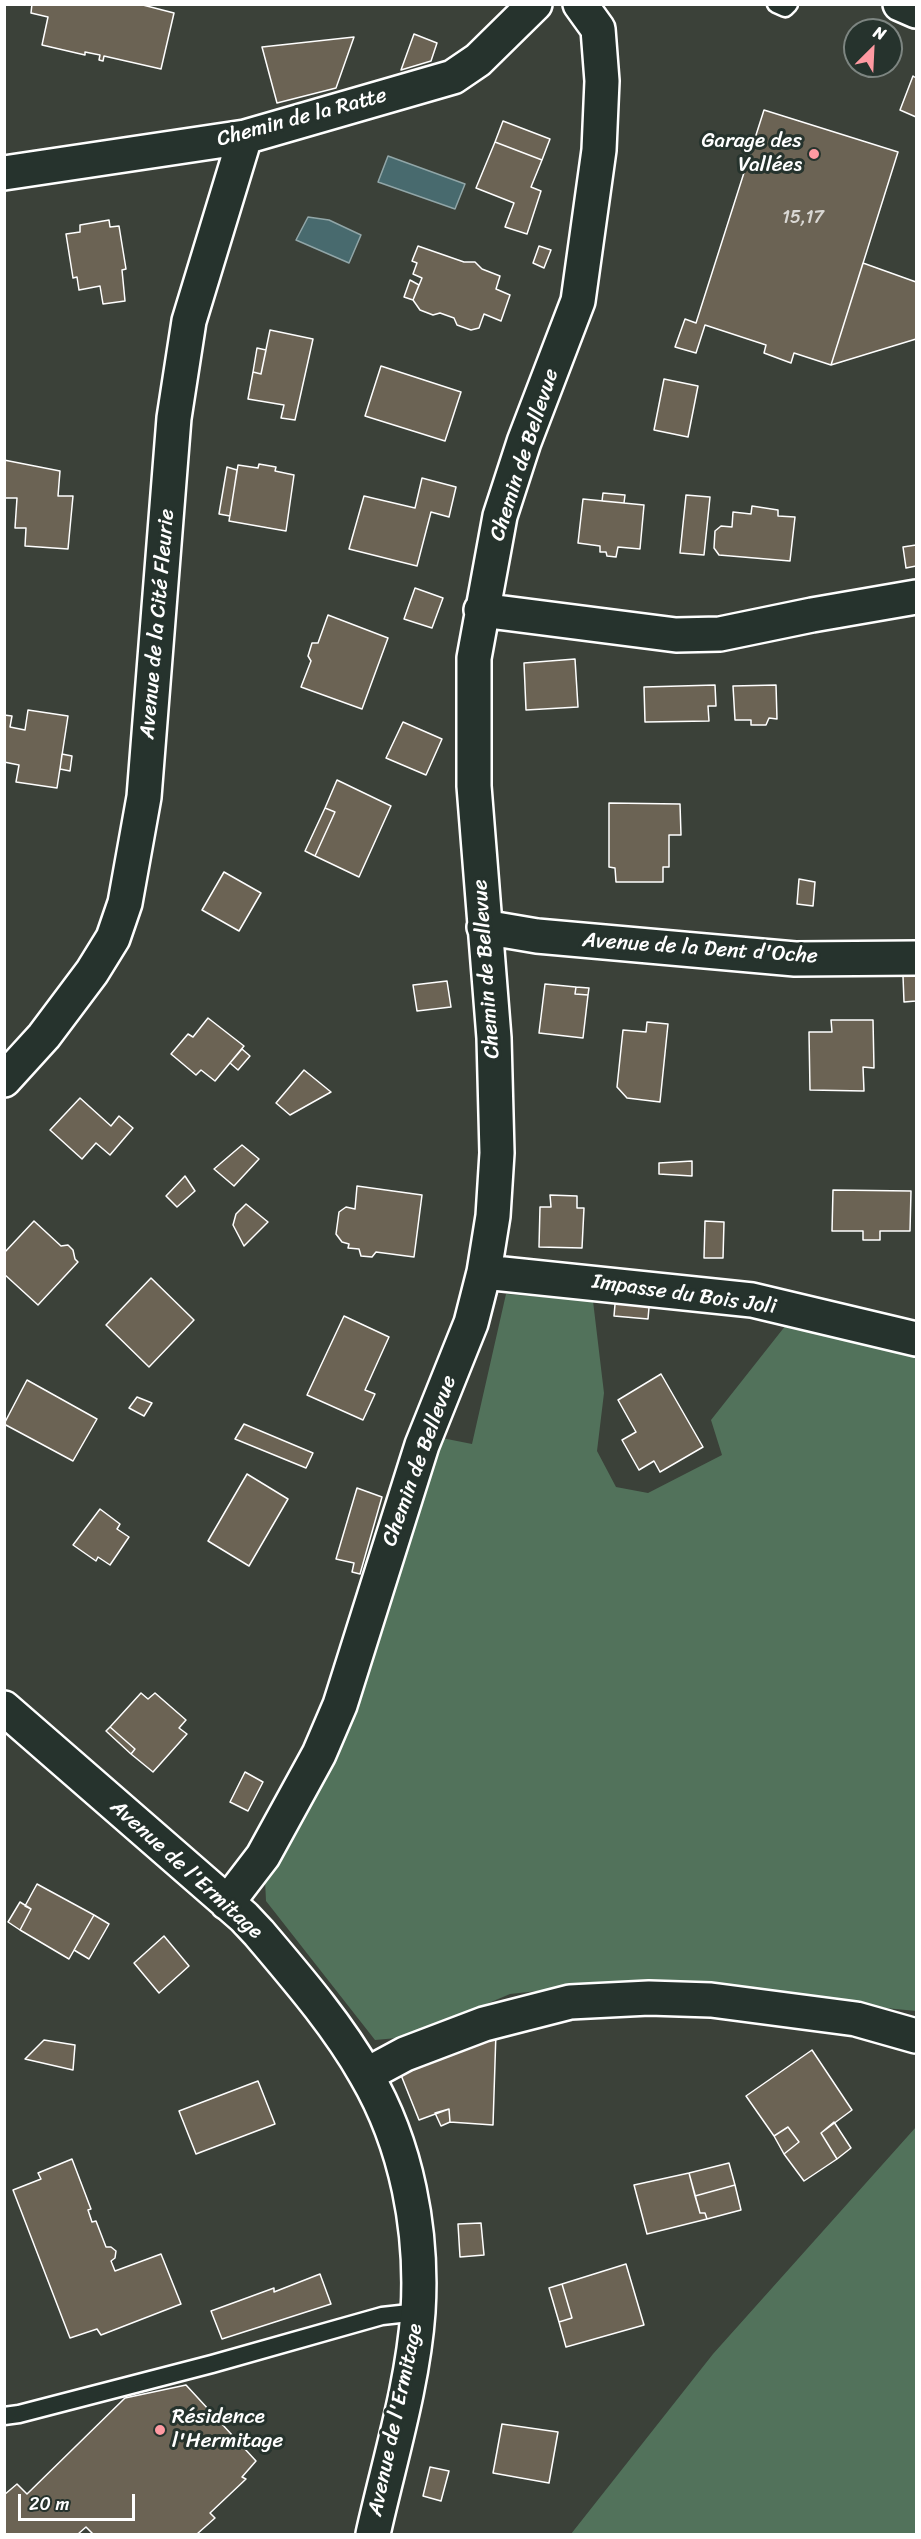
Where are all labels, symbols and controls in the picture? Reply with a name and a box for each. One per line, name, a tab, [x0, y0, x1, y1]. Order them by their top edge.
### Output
text: N	[869, 17, 891, 48]
north arrow	[843, 18, 903, 78]
street label: Chemin de la Ratte	[214, 83, 390, 153]
place label: Garage des Vallées	[702, 129, 802, 179]
marker: Garage des Vallées	[807, 147, 821, 161]
house number: 15,17	[782, 207, 824, 229]
street label: Chemin de Bellevue	[485, 366, 565, 544]
street label: Avenue de la Cité Fleurie	[135, 508, 181, 740]
street label: Chemin de Bellevue	[468, 879, 506, 1059]
street label: Avenue de la Dent d'Oche	[581, 928, 819, 970]
street label: Impasse du Bois Joli	[590, 1270, 778, 1320]
street label: Chemin de Bellevue	[377, 1372, 463, 1550]
street label: Avenue de l'Ermitage	[105, 1795, 267, 1945]
street label: Avenue de l'Ermitage	[363, 2321, 429, 2519]
place label: Résidence l'Hermitage	[172, 2405, 283, 2455]
marker: Résidence l'Hermitage	[153, 2423, 167, 2437]
scale bar	[21, 2482, 138, 2520]
text: 20 m	[29, 2488, 69, 2520]

